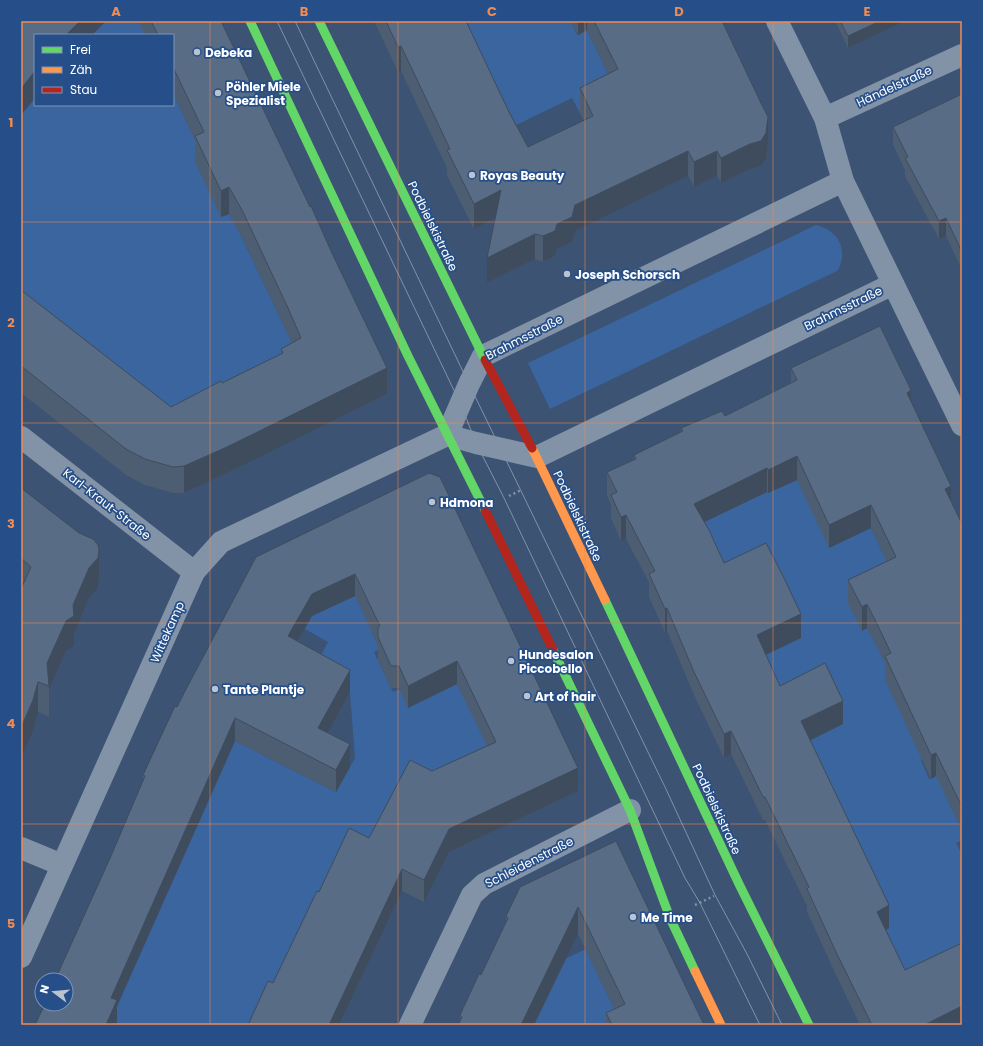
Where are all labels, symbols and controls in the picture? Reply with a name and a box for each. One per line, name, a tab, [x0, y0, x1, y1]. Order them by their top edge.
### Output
text: A	[111, 2, 121, 21]
text: B	[300, 2, 309, 21]
text: C	[487, 2, 497, 21]
text: D	[674, 2, 684, 21]
text: E	[863, 2, 871, 21]
legend	[34, 34, 174, 106]
text: Frei	[70, 41, 91, 58]
place label: Debeka	[205, 44, 252, 61]
marker: Debeka	[192, 47, 202, 57]
text: Zäh	[70, 61, 92, 78]
street label: Händelstraße	[854, 61, 934, 111]
place label: Pöhler Miele Spezialist	[226, 78, 301, 109]
text: Stau	[70, 81, 97, 98]
marker: Pöhler Miele Spezialist	[213, 88, 223, 98]
text: 1	[9, 113, 13, 132]
place label: Royas Beauty	[480, 167, 565, 184]
marker: Royas Beauty	[467, 170, 477, 180]
street label: Podbielskistraße	[404, 178, 462, 274]
place label: Joseph Schorsch	[575, 266, 680, 283]
marker: Joseph Schorsch	[562, 269, 572, 279]
street label: Brahmsstraße	[801, 282, 885, 334]
street label: Brahmsstraße	[482, 310, 566, 364]
text: 2	[7, 313, 15, 332]
street label: Karl-Kraut-Straße	[59, 464, 155, 544]
street label: Podbielskistraße	[549, 468, 607, 564]
place label: Hdmona	[440, 494, 494, 511]
marker: Hdmona	[427, 497, 437, 507]
text: 3	[7, 514, 15, 533]
street label: Wittekamp	[146, 599, 188, 665]
place label: Hundesalon Piccobello	[519, 646, 594, 677]
marker: Hundesalon Piccobello	[506, 656, 516, 666]
place label: Tante Plantje	[223, 681, 305, 698]
marker: Tante Plantje	[210, 684, 220, 694]
place label: Art of hair	[535, 688, 596, 705]
marker: Art of hair	[522, 691, 532, 701]
text: 4	[7, 714, 16, 733]
street label: Podbielskistraße	[688, 761, 746, 857]
street label: Schleidenstraße	[482, 832, 576, 892]
place label: Me Time	[641, 909, 693, 926]
marker: Me Time	[628, 912, 638, 922]
text: 5	[7, 914, 15, 933]
north arrow	[34, 972, 74, 1012]
text: N	[36, 983, 53, 995]

